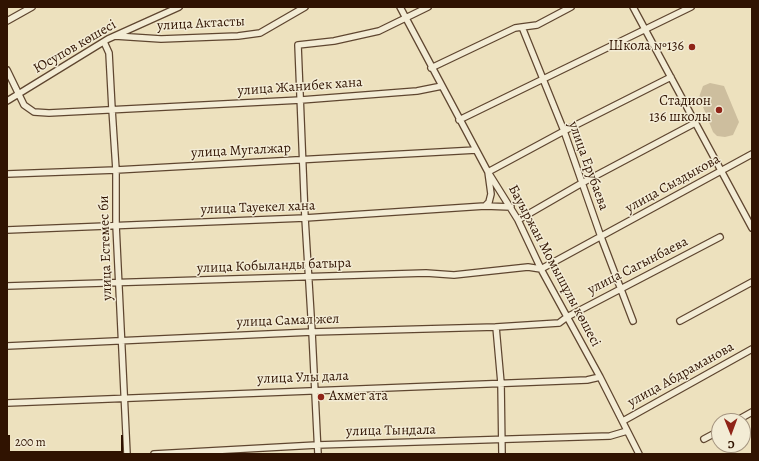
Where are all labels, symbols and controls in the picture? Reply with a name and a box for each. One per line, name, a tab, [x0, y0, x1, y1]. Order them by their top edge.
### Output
street label: улица Актасты	[157, 13, 245, 35]
street label: Юсупов көшесі	[31, 17, 119, 77]
place label: Школа №136	[609, 39, 684, 55]
marker: Школа №136	[687, 42, 697, 52]
street label: улица Жанибек хана	[237, 74, 363, 100]
place label: Стадион 136 школы	[649, 94, 711, 126]
marker: Стадион 136 школы	[714, 105, 724, 115]
street label: улица Ерубаева	[564, 119, 612, 213]
street label: улица Мугалжар	[191, 140, 291, 162]
street label: улица Сыздыкова	[623, 151, 723, 217]
street label: Бауыржан Момышұлы көшесі	[504, 182, 604, 350]
street label: улица Естемес би	[96, 195, 116, 301]
street label: улица Тауекел хана	[200, 198, 316, 218]
street label: улица Сагынбаева	[585, 233, 691, 299]
street label: улица Кобыланды батыра	[196, 255, 352, 277]
street label: улица Самал жел	[236, 311, 340, 331]
street label: улица Абдраманова	[625, 339, 737, 411]
street label: улица Улы дала	[257, 368, 349, 388]
place label: Ахмет ата	[329, 389, 388, 405]
marker: Ахмет ата	[316, 392, 326, 402]
north arrow	[711, 413, 751, 453]
street label: улица Тындала	[346, 422, 436, 440]
scale bar	[10, 427, 125, 453]
text: 200 m	[15, 434, 46, 450]
text: С	[728, 437, 735, 452]

